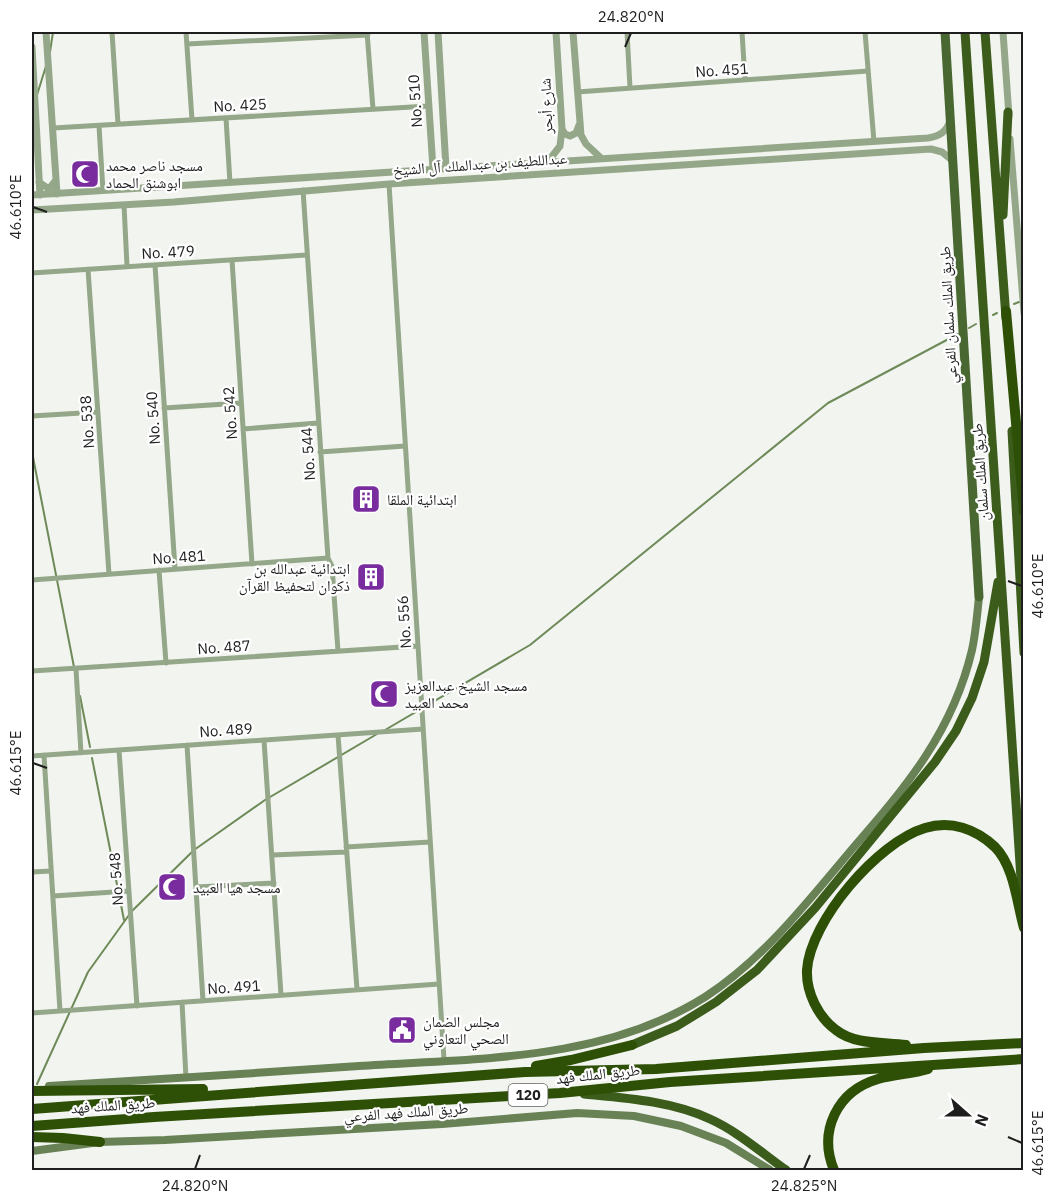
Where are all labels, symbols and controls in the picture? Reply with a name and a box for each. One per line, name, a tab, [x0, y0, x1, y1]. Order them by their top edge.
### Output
text: 24.820°N	[598, 7, 664, 26]
street label: No. 451	[695, 59, 749, 81]
street label: No. 510	[404, 74, 426, 128]
street label: شارع أبحر	[536, 78, 558, 135]
street label: No. 425	[213, 94, 267, 116]
street label: عبداللطيف بن عبدالملك آل الشيخ	[392, 148, 568, 181]
place label: مسجد ناصر محمد ابوشنق الحماد	[106, 156, 203, 193]
mosque icon: مسجد ناصر محمد ابوشنق الحماد	[69, 158, 101, 190]
text: 46.610°E	[6, 175, 25, 239]
street label: No. 479	[141, 241, 195, 263]
street label: طريق الملك سلمان الفرعي	[935, 245, 964, 384]
street label: No. 542	[219, 386, 241, 440]
street label: No. 540	[142, 391, 164, 445]
street label: No. 538	[76, 395, 98, 449]
street label: طريق الملك سلمان	[967, 422, 994, 521]
street label: No. 544	[297, 427, 319, 481]
building icon: ابتدائية الملقا	[350, 483, 382, 515]
place label: ابتدائية الملقا	[387, 490, 457, 509]
street label: No. 481	[152, 546, 206, 568]
text: 46.610°E	[1028, 554, 1047, 618]
place label: ابتدائية عبدالله بن ذكوان لتحفيظ القرآن	[239, 559, 350, 596]
building icon: ابتدائية عبدالله بن ذكوان لتحفيظ القرآن	[355, 561, 387, 593]
street label: No. 556	[393, 595, 415, 649]
street label: No. 487	[197, 636, 251, 658]
place label: مسجد الشيخ عبدالعزيز محمد العبيد	[404, 676, 528, 712]
mosque icon: مسجد الشيخ عبدالعزيز محمد العبيد	[368, 678, 400, 710]
street label: No. 489	[199, 719, 253, 741]
text: 46.615°E	[6, 731, 25, 795]
street label: No. 548	[105, 852, 127, 906]
mosque icon: مسجد هيا العبيد	[156, 871, 188, 903]
place label: مسجد هيا العبيد	[193, 878, 281, 897]
street label: No. 491	[207, 976, 261, 998]
place label: مجلس الضمان الصحي التعاوني	[423, 1012, 509, 1050]
public building icon: مجلس الضمان الصحي التعاوني	[386, 1014, 418, 1046]
street label: طريق الملك فهد	[555, 1060, 641, 1089]
road number: 120	[508, 1084, 548, 1106]
north arrow	[938, 1085, 998, 1145]
street label: طريق الملك فهد	[70, 1093, 156, 1118]
street label: طريق الملك فهد الفرعي	[343, 1098, 469, 1129]
text: N	[971, 1111, 993, 1129]
text: 46.615°E	[1028, 1111, 1047, 1175]
text: 24.820°N	[162, 1176, 228, 1195]
text: 24.825°N	[771, 1176, 837, 1195]

